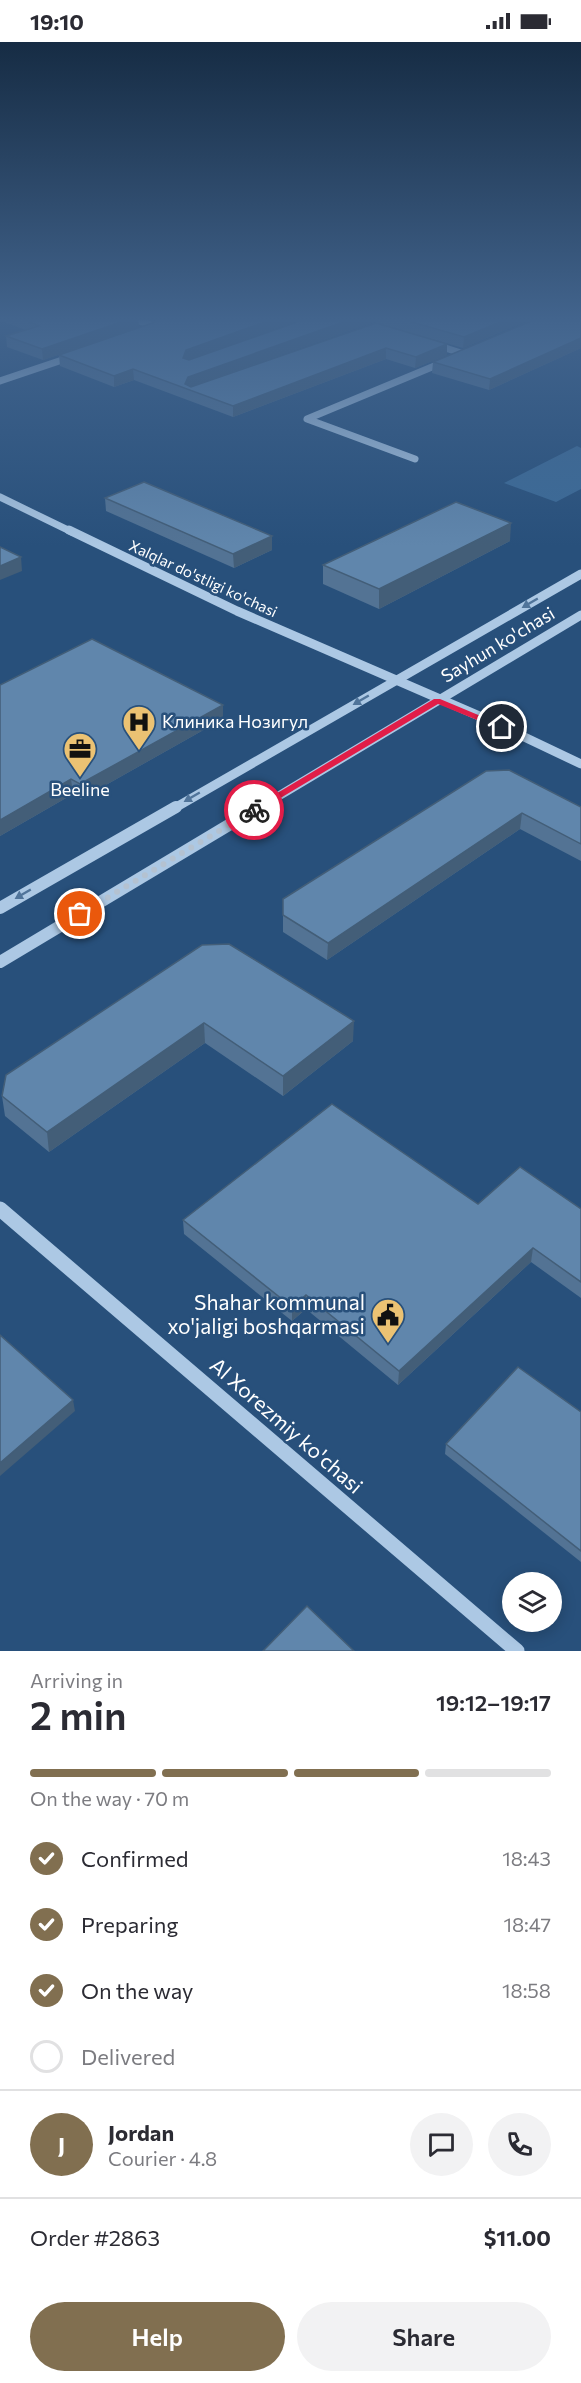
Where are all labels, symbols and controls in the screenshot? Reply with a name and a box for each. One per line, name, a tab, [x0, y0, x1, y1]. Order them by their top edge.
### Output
text: 19:10	[30, 8, 84, 35]
street label: Xalqlar do'stligi ko'chasi	[126, 536, 280, 620]
one-way arrow	[521, 598, 538, 608]
street label: Sayhun ko'chasi	[437, 602, 558, 687]
one-way arrow	[352, 695, 369, 705]
pin	[476, 701, 527, 752]
hospital icon: Клиника Нозигул	[121, 704, 157, 751]
place label: Клиника Нозигул	[162, 710, 308, 732]
icon: home	[485, 710, 518, 743]
office icon: Beeline	[62, 731, 98, 778]
place label: Beeline	[50, 778, 110, 800]
courier	[224, 780, 284, 840]
one-way arrow	[184, 792, 200, 803]
icon: bike	[238, 794, 271, 827]
pin	[54, 888, 105, 939]
one-way arrow	[15, 889, 31, 900]
icon: bag	[63, 897, 96, 930]
place label: Shahar kommunal xo'jaligi boshqarmasi	[167, 1289, 365, 1338]
public building icon: Shahar kommunal xo'jaligi boshqarmasi	[370, 1297, 406, 1344]
street label: Al Xorezmiy ko'chasi	[206, 1352, 368, 1498]
map controls	[502, 1572, 562, 1632]
button: layers	[502, 1572, 562, 1632]
text: Arriving in	[30, 1668, 123, 1692]
text: 19:12–19:17	[436, 1689, 551, 1716]
text: 2 min	[30, 1690, 127, 1738]
text: On the way · 70 m	[30, 1786, 189, 1810]
icon: check	[30, 1842, 63, 1875]
text: Confirmed	[81, 1845, 188, 1872]
text: 18:43	[502, 1846, 551, 1870]
icon: check	[30, 1908, 63, 1941]
text: Preparing	[81, 1911, 178, 1938]
text: 18:47	[503, 1912, 551, 1936]
icon: check	[30, 1974, 63, 2007]
text: On the way	[81, 1977, 193, 2004]
text: 18:58	[502, 1978, 551, 2002]
text: Delivered	[81, 2043, 175, 2070]
button: chat	[410, 2113, 473, 2176]
button: phone	[488, 2113, 551, 2176]
text: Jordan	[108, 2119, 174, 2146]
text: J	[58, 2131, 65, 2158]
text: Courier · 4.8	[108, 2146, 217, 2170]
text: Order #2863	[30, 2224, 160, 2251]
text: $11.00	[484, 2224, 551, 2251]
button: Help	[30, 2302, 285, 2371]
button: Share	[297, 2302, 551, 2371]

